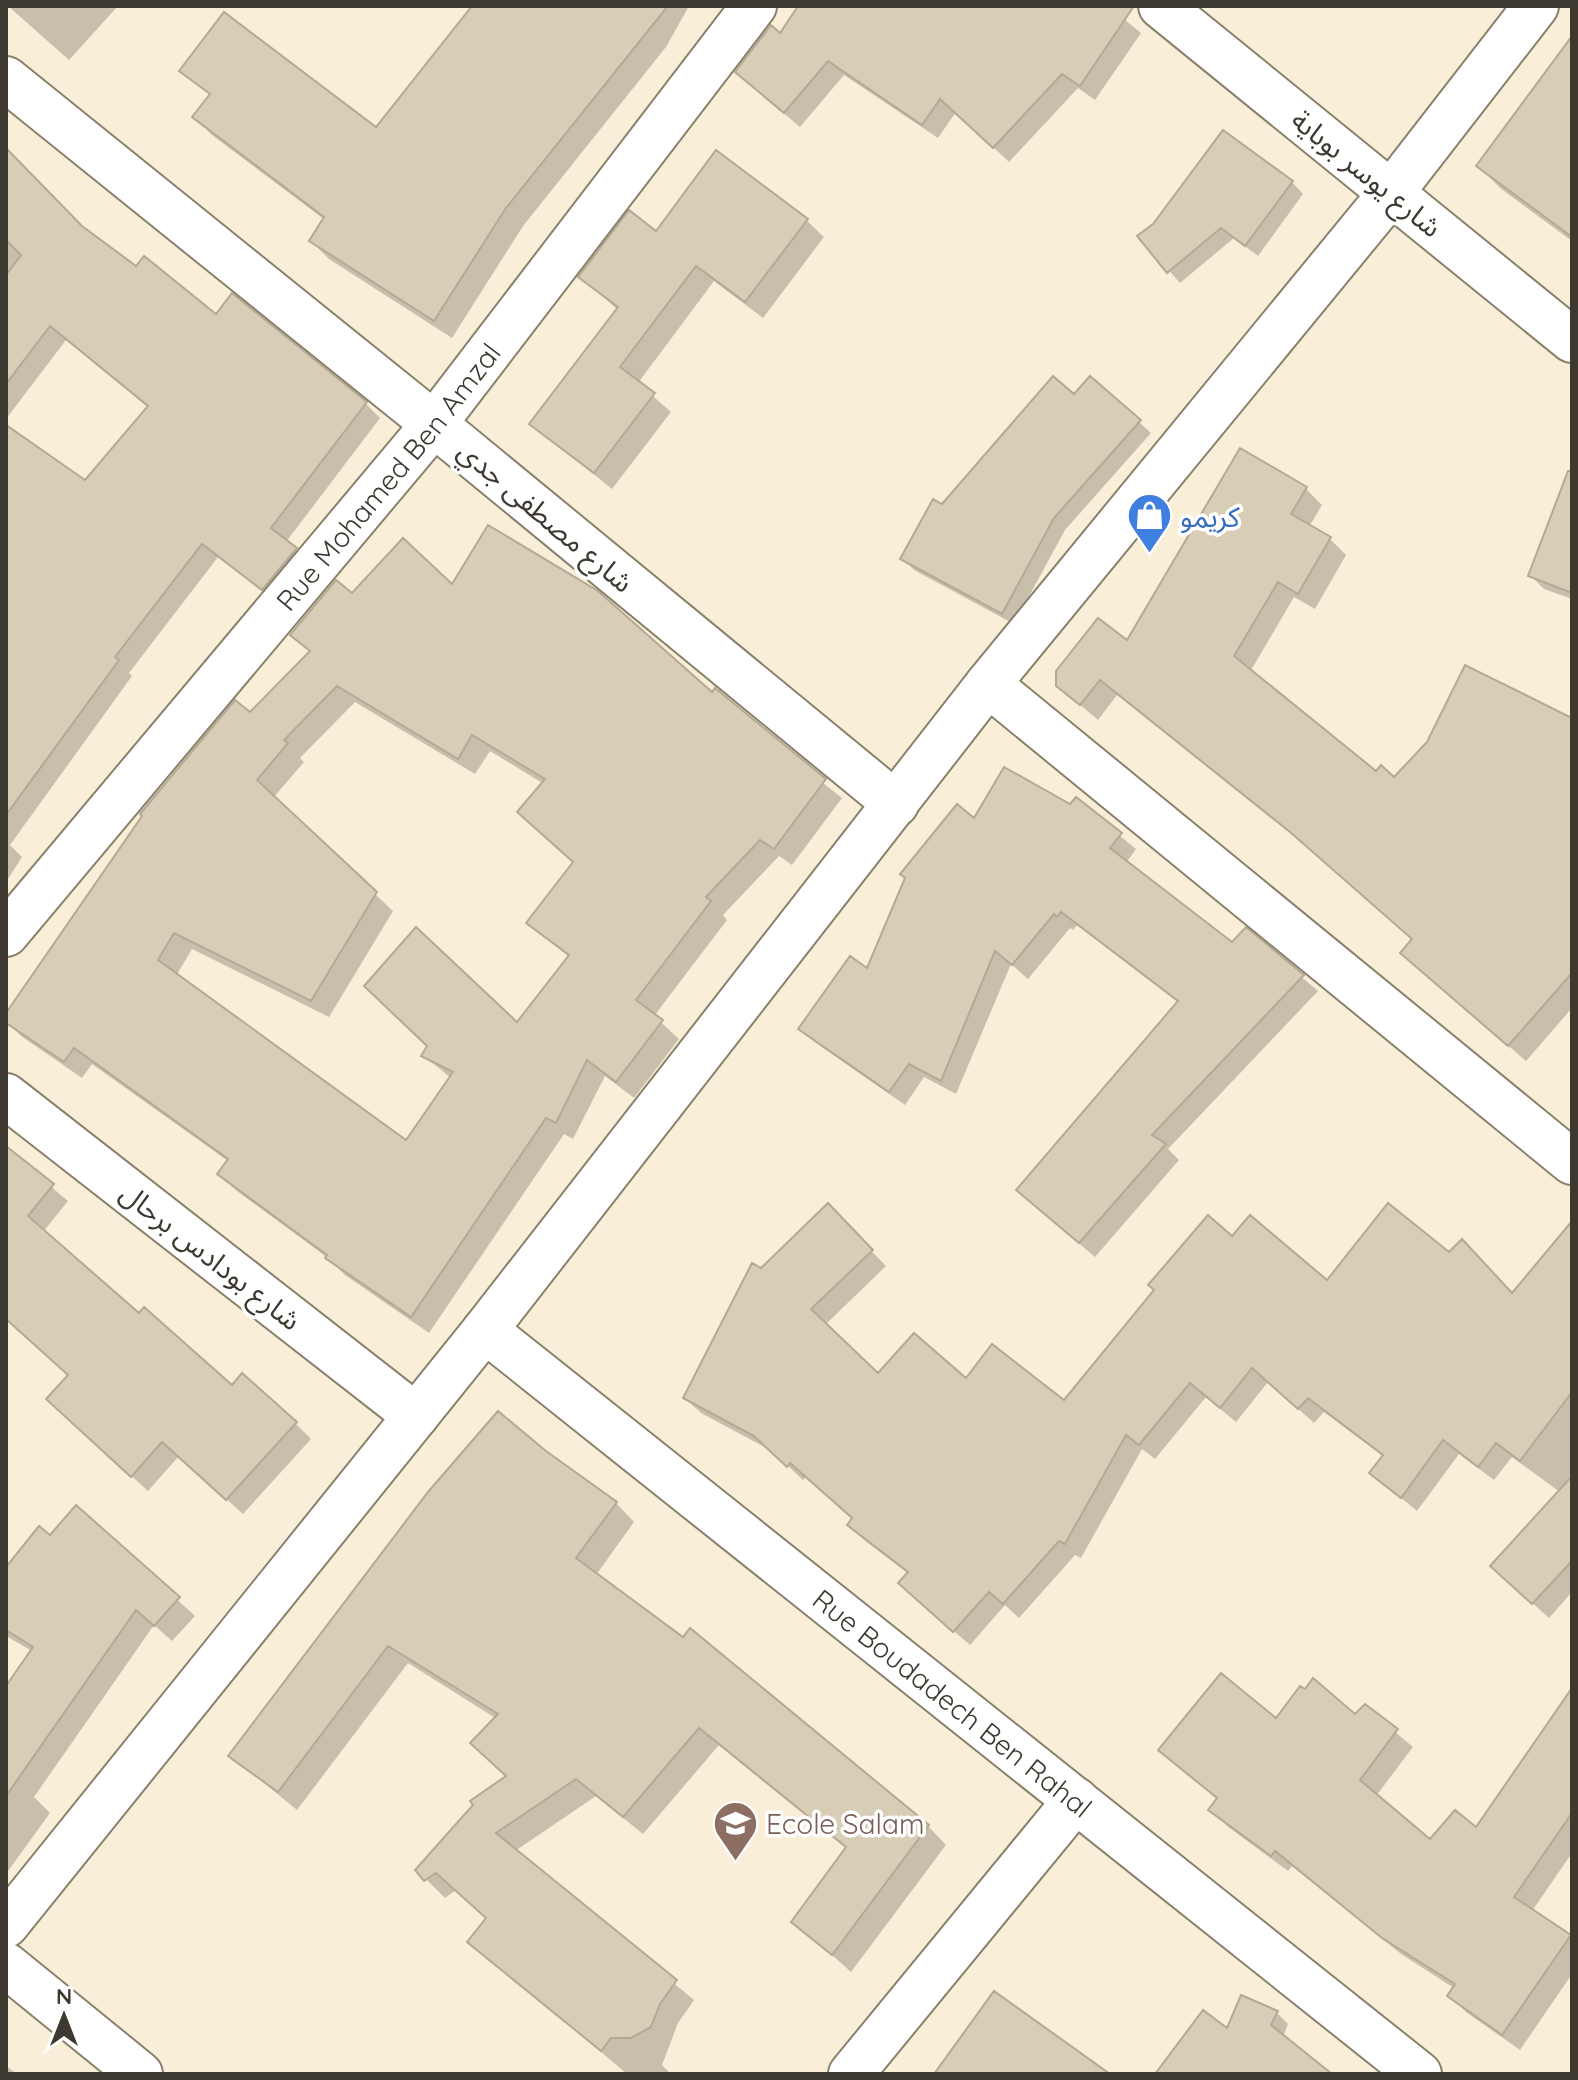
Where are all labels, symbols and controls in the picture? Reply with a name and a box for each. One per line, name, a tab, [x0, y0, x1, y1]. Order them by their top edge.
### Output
street label: شارع يوسر بوباية	[1282, 102, 1449, 247]
street label: Rue Mohamed Ben Amzal	[268, 336, 507, 617]
street label: شارع مصطفى جدي	[448, 432, 641, 603]
shop icon: كريمو	[1125, 492, 1173, 555]
place label: كريمو	[1180, 499, 1240, 534]
street label: شارع بودادس برحال	[111, 1175, 308, 1340]
street label: Rue Boudadech Ben Rahal	[806, 1581, 1099, 1824]
school or university icon: Ecole Salam	[711, 1799, 759, 1862]
place label: Ecole Salam	[766, 1806, 924, 1841]
north arrow	[24, 1976, 104, 2056]
text: N	[56, 1982, 72, 2010]

